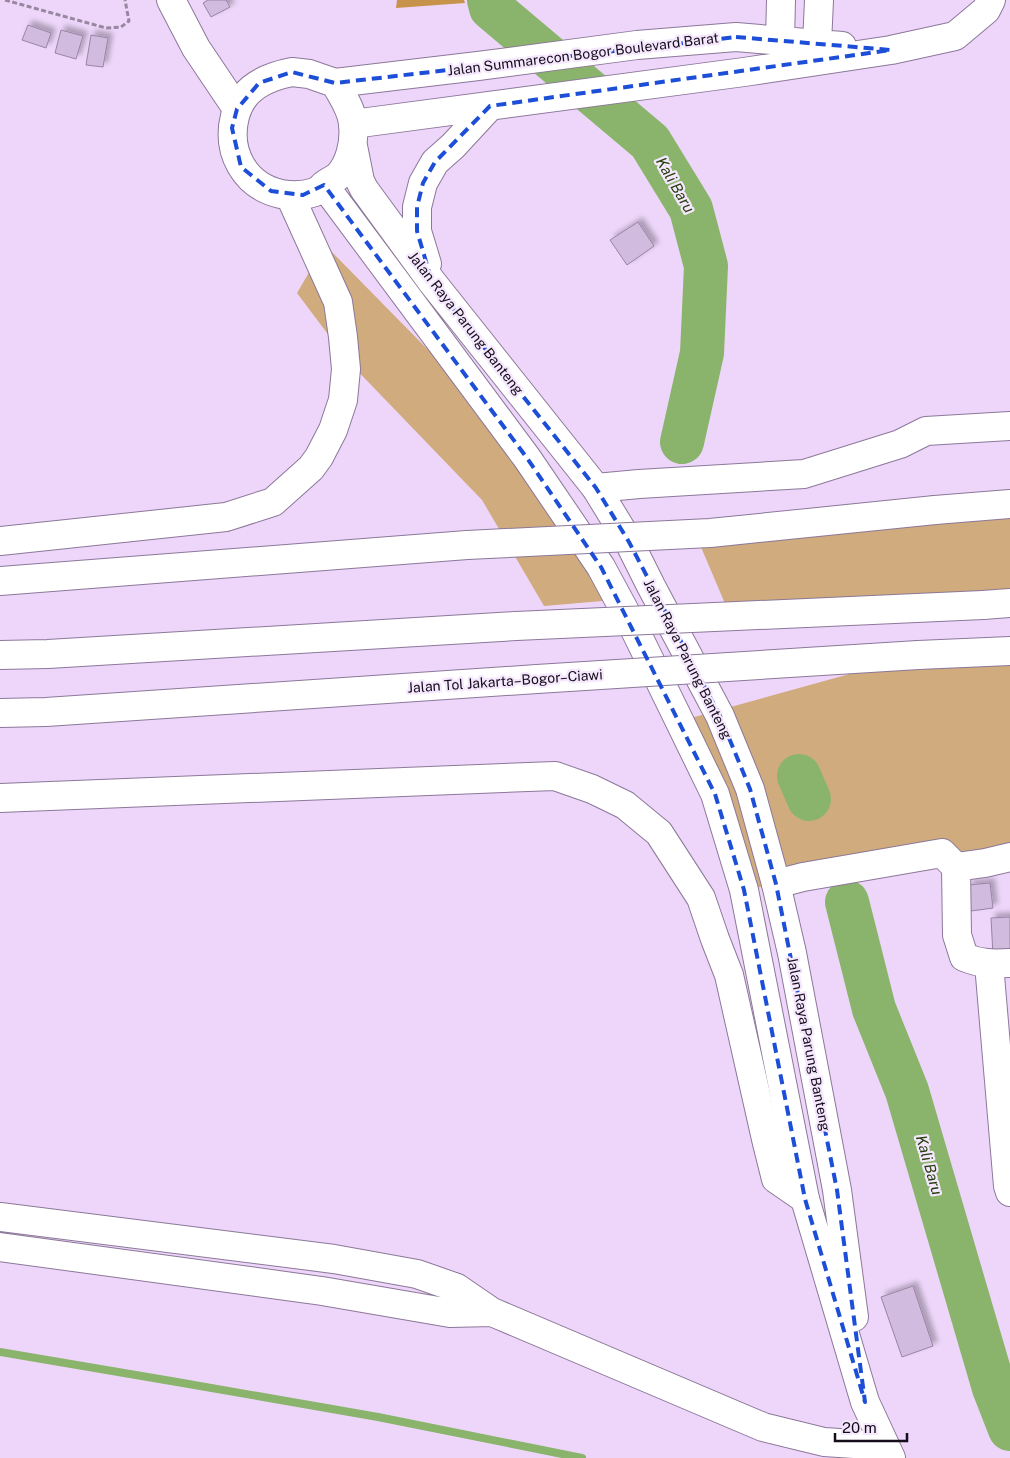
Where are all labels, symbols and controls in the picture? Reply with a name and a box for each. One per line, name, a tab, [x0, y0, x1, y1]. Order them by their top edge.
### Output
street label: Jalan Summarecon Bogor Boulevard Barat	[446, 29, 720, 79]
water label: Kali Baru	[653, 154, 698, 215]
street label: Jalan Raya Parung Banteng	[405, 248, 527, 398]
street label: Jalan Raya Parung Banteng	[641, 576, 735, 742]
street label: Jalan Tol Jakarta–Bogor–Ciawi	[407, 666, 603, 696]
street label: Jalan Raya Parung Banteng	[784, 956, 834, 1133]
water label: Kali Baru	[913, 1133, 946, 1197]
scale bar	[835, 1410, 908, 1442]
text: 20 m	[842, 1419, 877, 1436]

